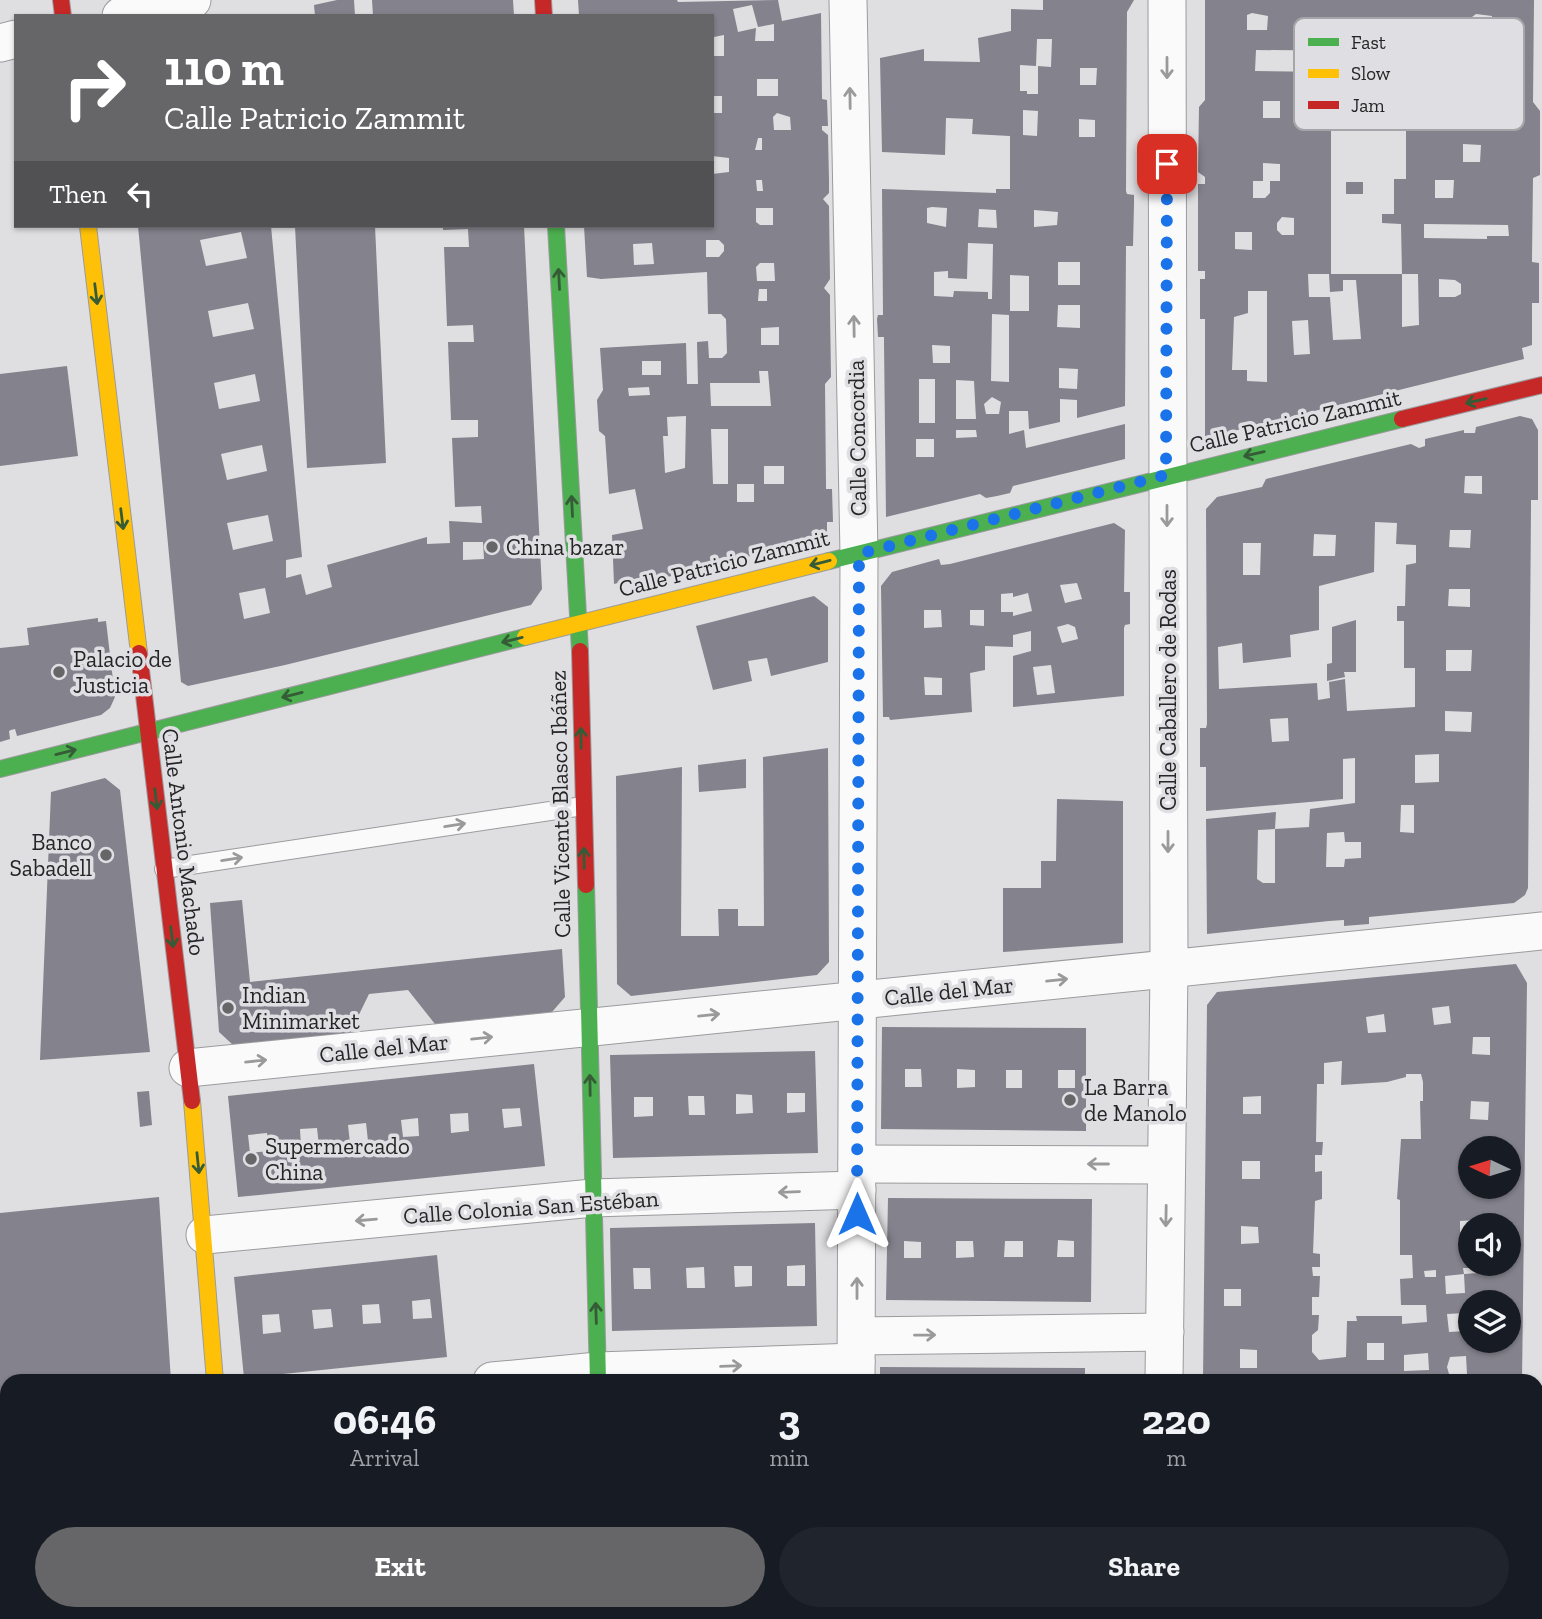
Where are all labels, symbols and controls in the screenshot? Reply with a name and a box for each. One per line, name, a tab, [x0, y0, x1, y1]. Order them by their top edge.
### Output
legend	[1294, 18, 1524, 130]
text: Fast	[1351, 31, 1386, 54]
text: 110 m	[164, 39, 284, 98]
icon: right	[49, 42, 140, 133]
one-way arrow	[1160, 56, 1174, 79]
text: Slow	[1351, 62, 1391, 85]
one-way arrow	[843, 87, 857, 110]
text: Jam	[1351, 94, 1385, 117]
text: Calle Patricio Zammit	[164, 99, 465, 137]
pin	[1137, 134, 1197, 194]
icon: arrive	[1148, 145, 1186, 183]
icon: left	[121, 175, 159, 213]
text: Then	[49, 178, 107, 210]
one-way arrow	[552, 267, 565, 290]
one-way arrow	[89, 282, 102, 304]
one-way arrow	[848, 314, 861, 337]
street label: Calle Concordia	[842, 360, 872, 516]
street label: Calle Patricio Zammit	[1187, 383, 1404, 459]
one-way arrow	[1465, 395, 1488, 408]
one-way arrow	[1244, 448, 1266, 461]
one-way arrow	[565, 495, 578, 517]
one-way arrow	[1160, 504, 1174, 527]
one-way arrow	[116, 508, 129, 530]
street label: Calle Patricio Zammit	[616, 523, 833, 603]
place label: China bazar	[506, 533, 625, 561]
marker: China bazar	[484, 539, 500, 555]
one-way arrow	[809, 557, 832, 570]
street label: Calle Caballero de Rodas	[1154, 569, 1182, 811]
one-way arrow	[502, 634, 524, 647]
place label: Palacio de Justicia	[73, 645, 172, 699]
marker: Palacio de Justicia	[51, 664, 67, 680]
street label: Calle Vicente Blasco Ibáñez	[544, 670, 576, 938]
one-way arrow	[281, 689, 304, 702]
one-way arrow	[575, 726, 588, 749]
street label: Calle Antonio Machado	[156, 727, 212, 957]
one-way arrow	[54, 745, 77, 758]
one-way arrow	[149, 787, 162, 810]
one-way arrow	[443, 818, 466, 831]
place label: Banco Sabadell	[10, 828, 92, 882]
one-way arrow	[1161, 830, 1175, 853]
one-way arrow	[577, 846, 591, 869]
marker: Banco Sabadell	[98, 847, 114, 863]
one-way arrow	[220, 852, 243, 865]
one-way arrow	[166, 925, 179, 948]
street label: Calle del Mar	[883, 970, 1015, 1012]
one-way arrow	[1045, 973, 1068, 986]
place label: Indian Minimarket	[242, 981, 360, 1035]
marker: Indian Minimarket	[220, 1000, 236, 1016]
one-way arrow	[697, 1008, 719, 1021]
street label: Calle del Mar	[318, 1027, 450, 1069]
one-way arrow	[470, 1031, 493, 1044]
one-way arrow	[244, 1054, 267, 1067]
place label: La Barra de Manolo	[1084, 1073, 1187, 1127]
one-way arrow	[583, 1074, 596, 1097]
marker: La Barra de Manolo	[1062, 1092, 1078, 1108]
place label: Supermercado China	[265, 1132, 410, 1186]
north arrow	[1458, 1136, 1521, 1199]
map controls	[1458, 1136, 1521, 1353]
one-way arrow	[192, 1151, 205, 1174]
marker: Supermercado China	[243, 1151, 259, 1167]
one-way arrow	[1087, 1157, 1110, 1171]
position arrow	[820, 1177, 894, 1251]
street label: Calle Colonia San Estéban	[402, 1184, 660, 1230]
one-way arrow	[777, 1185, 800, 1198]
one-way arrow	[1159, 1204, 1173, 1227]
button: sound	[1458, 1213, 1521, 1276]
one-way arrow	[355, 1214, 378, 1227]
one-way arrow	[850, 1277, 864, 1300]
button: layers	[1458, 1290, 1521, 1353]
one-way arrow	[589, 1301, 603, 1324]
one-way arrow	[913, 1329, 936, 1342]
one-way arrow	[720, 1359, 743, 1373]
text: 06:46	[333, 1394, 436, 1445]
text: 3	[778, 1394, 800, 1445]
text: 220	[1142, 1394, 1211, 1445]
text: Arrival	[350, 1444, 419, 1472]
text: min	[769, 1444, 809, 1472]
text: m	[1166, 1444, 1186, 1472]
button: Exit	[35, 1527, 765, 1607]
button: Share	[779, 1527, 1509, 1607]

